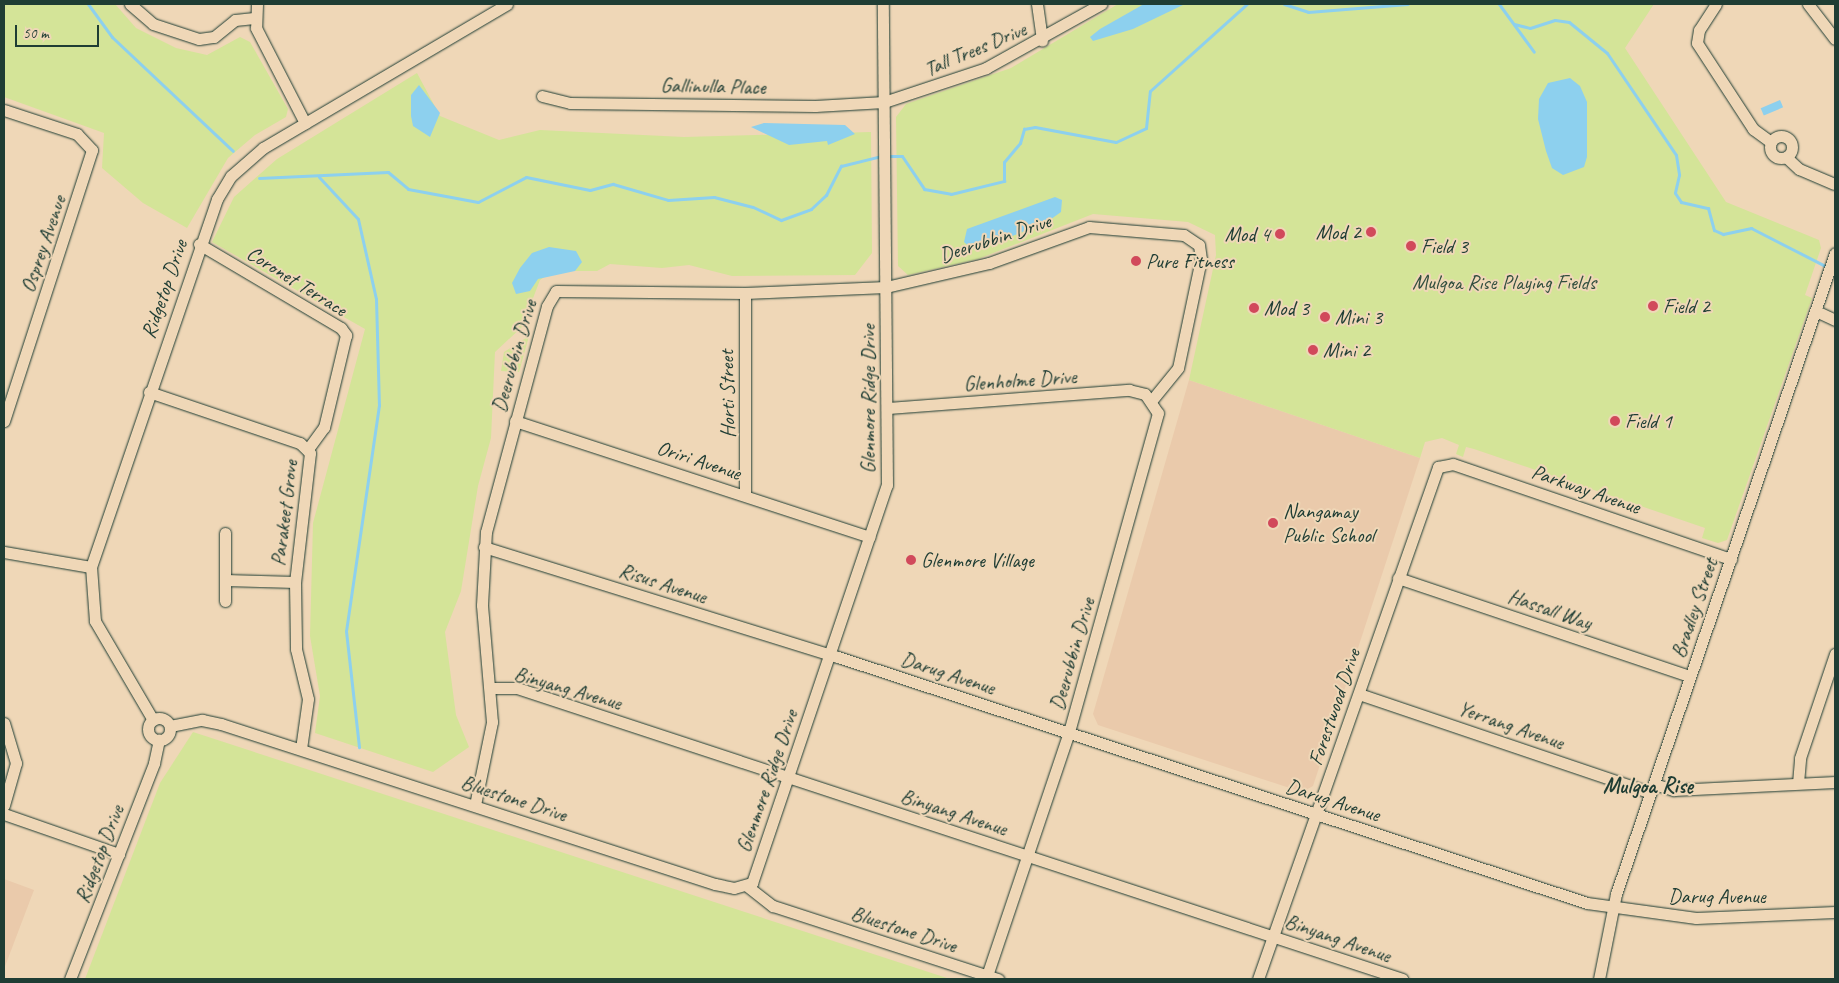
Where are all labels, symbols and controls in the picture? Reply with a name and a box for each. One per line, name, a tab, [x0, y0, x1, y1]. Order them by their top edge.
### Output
scale bar	[18, 15, 101, 47]
street label: Tall Trees Drive	[920, 16, 1030, 82]
text: 50 m	[23, 24, 49, 43]
street label: Gallinulla Place	[660, 72, 766, 100]
street label: Osprey Avenue	[15, 192, 71, 296]
street label: Deerubbin Drive	[936, 208, 1054, 268]
place label: Mod 2	[1316, 219, 1361, 245]
place label: Mod 4	[1225, 221, 1270, 247]
marker: Mod 2	[1365, 226, 1377, 238]
marker: Mod 4	[1274, 228, 1286, 240]
place label: Field 3	[1421, 233, 1468, 259]
street label: Ridgetop Drive	[135, 236, 193, 342]
street label: Coronet Terrace	[242, 240, 352, 322]
marker: Field 3	[1405, 240, 1417, 252]
place label: Pure Fitness	[1146, 248, 1234, 274]
marker: Pure Fitness	[1130, 255, 1142, 267]
park label: Mulgoa Rise Playing Fields	[1412, 269, 1596, 295]
place label: Field 2	[1663, 293, 1710, 319]
place label: Mod 3	[1264, 295, 1309, 321]
street label: Deerubbin Drive	[486, 297, 542, 415]
marker: Field 2	[1647, 300, 1659, 312]
marker: Mod 3	[1248, 302, 1260, 314]
place label: Mini 3	[1335, 304, 1382, 330]
marker: Mini 3	[1319, 311, 1331, 323]
street label: Glenmore Ridge Drive	[855, 324, 881, 474]
place label: Mini 2	[1323, 337, 1370, 363]
marker: Mini 2	[1307, 344, 1319, 356]
street label: Horti Street	[714, 350, 740, 438]
street label: Glenholme Drive	[963, 363, 1077, 397]
place label: Field 1	[1625, 408, 1672, 434]
marker: Field 1	[1609, 415, 1621, 427]
street label: Oriri Avenue	[654, 435, 744, 485]
street label: Parakeet Grove	[265, 459, 303, 567]
street label: Parkway Avenue	[1528, 459, 1644, 519]
place label: Nangamay Public School	[1283, 498, 1374, 548]
marker: Nangamay Public School	[1267, 517, 1279, 529]
place label: Glenmore Village	[921, 547, 1034, 573]
marker: Glenmore Village	[905, 554, 917, 566]
street label: Bradley Street	[1665, 555, 1723, 661]
street label: Risus Avenue	[616, 557, 710, 609]
street label: Hassall Way	[1505, 583, 1595, 635]
street label: Deerubbin Drive	[1044, 595, 1100, 713]
street label: Forestwood Drive	[1302, 645, 1366, 769]
street label: Darug Avenue	[898, 646, 998, 700]
street label: Binyang Avenue	[511, 661, 625, 715]
street label: Yerrang Avenue	[1455, 695, 1567, 755]
street label: Glenmore Ridge Drive	[731, 706, 803, 856]
street label: Bluestone Drive	[458, 769, 570, 827]
street label: Darug Avenue	[1283, 773, 1383, 827]
district label: Mulgoa Rise	[1603, 774, 1693, 800]
street label: Binyang Avenue	[898, 783, 1010, 841]
street label: Ridgetop Drive	[69, 801, 129, 907]
street label: Darug Avenue	[1668, 883, 1766, 909]
street label: Bluestone Drive	[848, 900, 960, 958]
street label: Binyang Avenue	[1282, 908, 1394, 968]

